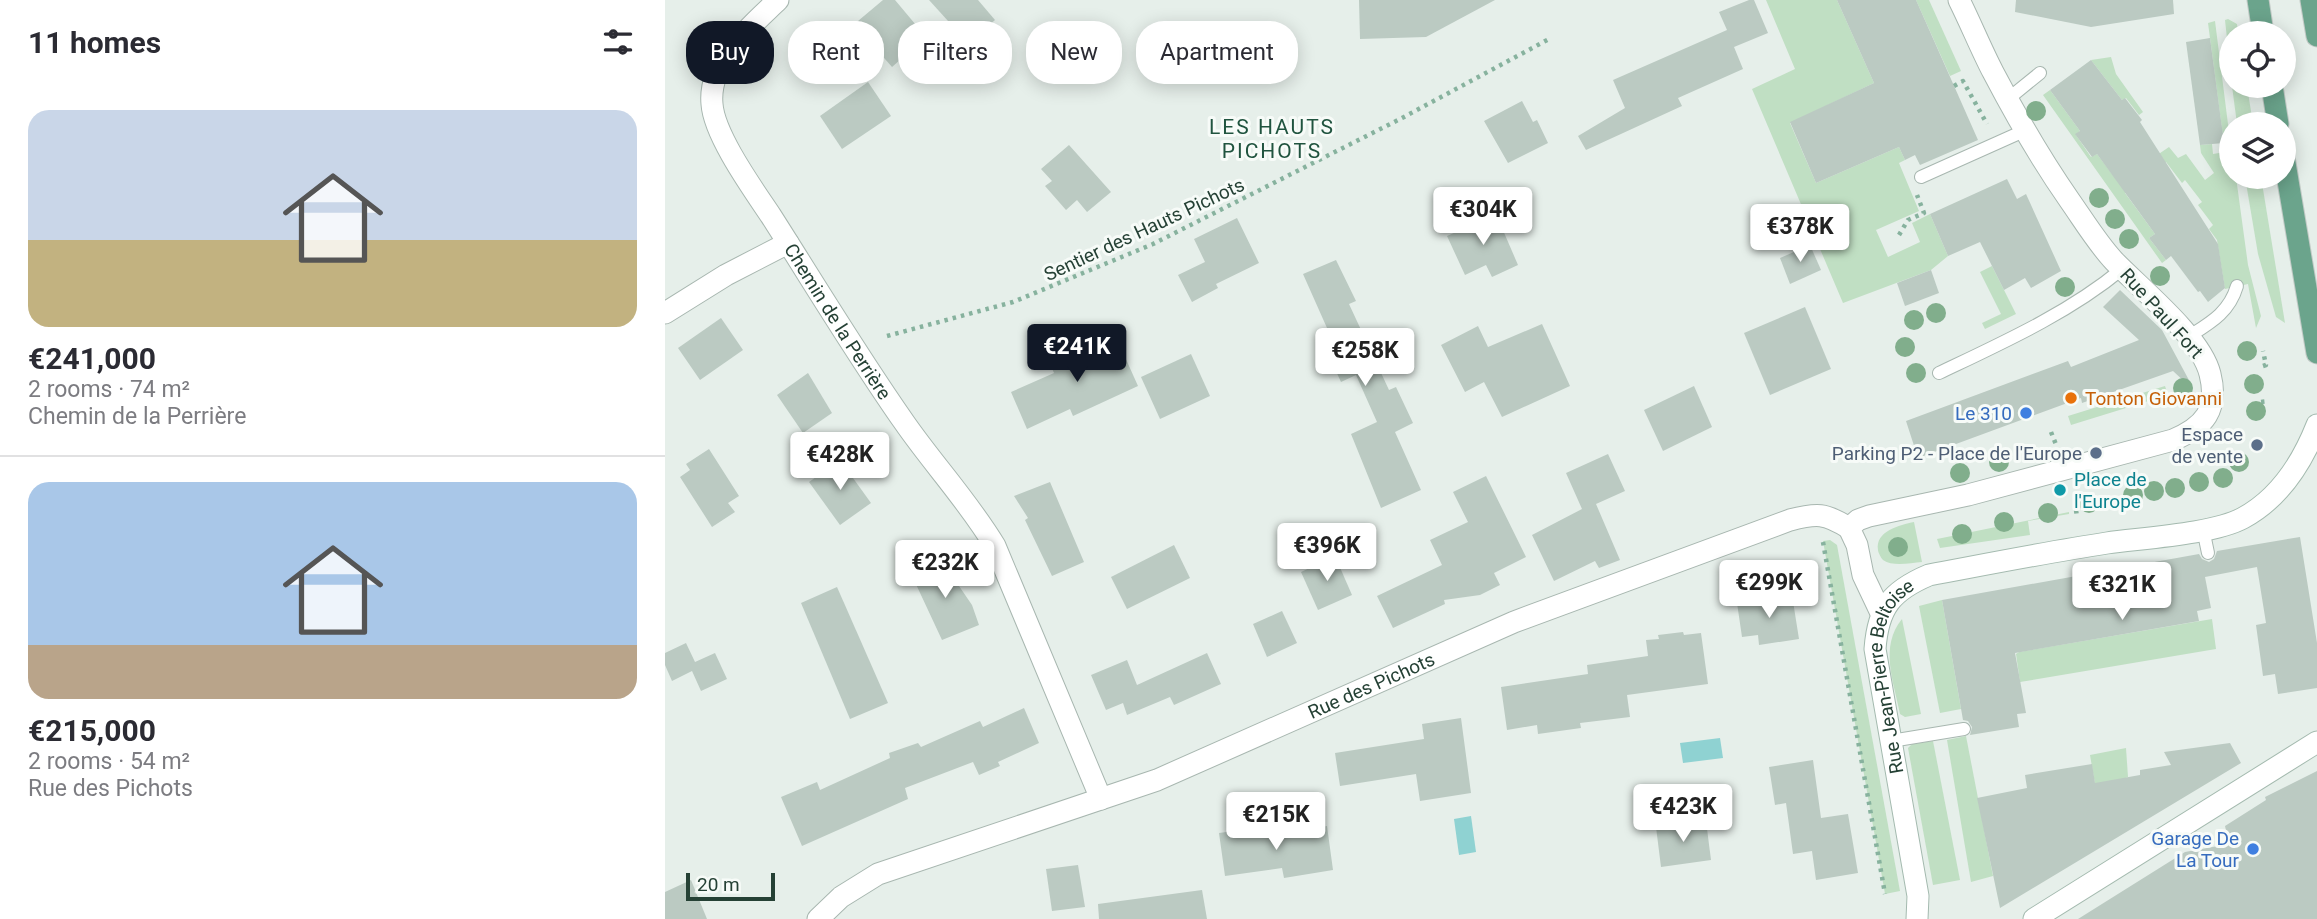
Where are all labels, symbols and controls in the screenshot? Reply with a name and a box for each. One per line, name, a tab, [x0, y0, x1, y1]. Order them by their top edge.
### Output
chip: Buy	[686, 21, 774, 84]
chip: Rent	[788, 21, 884, 84]
chip: Filters	[898, 21, 1012, 84]
chip: New	[1026, 21, 1122, 84]
chip: Apartment	[1136, 21, 1298, 84]
map controls	[2219, 21, 2296, 189]
button: locate	[2219, 21, 2296, 98]
icon: filters	[599, 23, 637, 61]
text: 11 homes	[28, 25, 161, 60]
button: layers	[2219, 112, 2296, 189]
district label: LES HAUTS PICHOTS	[1209, 115, 1335, 163]
icon: home	[270, 155, 396, 281]
street label: Sentier des Hauts Pichots	[1040, 173, 1248, 286]
pin: €304K	[1434, 188, 1532, 247]
text: €304K	[1449, 196, 1517, 223]
pin: €378K	[1751, 204, 1849, 264]
text: €378K	[1766, 213, 1834, 240]
street label: Chemin de la Perrière	[779, 239, 896, 404]
street label: Rue Paul Fort	[2115, 264, 2208, 363]
pin: €241K	[1028, 324, 1126, 384]
pin: €258K	[1316, 328, 1414, 388]
text: €241K	[1043, 333, 1111, 360]
text: €258K	[1331, 337, 1399, 364]
text: €241,000	[28, 341, 156, 376]
text: 2 rooms · 74 m²	[28, 376, 190, 403]
place label: Tonton Giovanni	[2085, 387, 2222, 410]
marker: Tonton Giovanni	[2063, 390, 2079, 406]
place label: Le 310	[1955, 402, 2012, 425]
text: Chemin de la Perrière	[28, 403, 246, 430]
marker: Le 310	[2018, 405, 2034, 421]
place label: Espace de vente	[2172, 423, 2243, 468]
pin: €428K	[791, 433, 889, 492]
marker: Espace de vente	[2249, 437, 2265, 453]
text: €428K	[806, 441, 874, 468]
place label: Parking P2 - Place de l'Europe	[1832, 442, 2082, 465]
marker: Parking P2 - Place de l'Europe	[2088, 445, 2104, 461]
place label: Place de l'Europe	[2074, 468, 2146, 513]
marker: Place de l'Europe	[2052, 482, 2068, 498]
pin: €396K	[1278, 524, 1376, 583]
icon: home	[270, 527, 396, 653]
text: €396K	[1293, 532, 1361, 559]
pin: €232K	[896, 540, 994, 600]
text: €232K	[911, 549, 979, 576]
pin: €299K	[1720, 560, 1818, 620]
pin: €321K	[2073, 562, 2171, 622]
text: €299K	[1735, 569, 1803, 596]
text: €321K	[2088, 571, 2156, 598]
street label: Rue Jean-Pierre Beltoise	[1864, 574, 1918, 776]
street label: Rue des Pichots	[1304, 648, 1438, 724]
text: €215,000	[28, 713, 156, 748]
text: 2 rooms · 54 m²	[28, 748, 190, 775]
text: Rue des Pichots	[28, 775, 193, 802]
pin: €423K	[1634, 784, 1732, 844]
pin: €215K	[1227, 792, 1325, 852]
text: €423K	[1649, 793, 1717, 820]
text: €215K	[1242, 801, 1310, 828]
place label: Garage De La Tour	[2151, 827, 2240, 872]
marker: Garage De La Tour	[2245, 841, 2261, 857]
scale bar	[686, 870, 775, 902]
text: 20 m	[697, 873, 740, 896]

